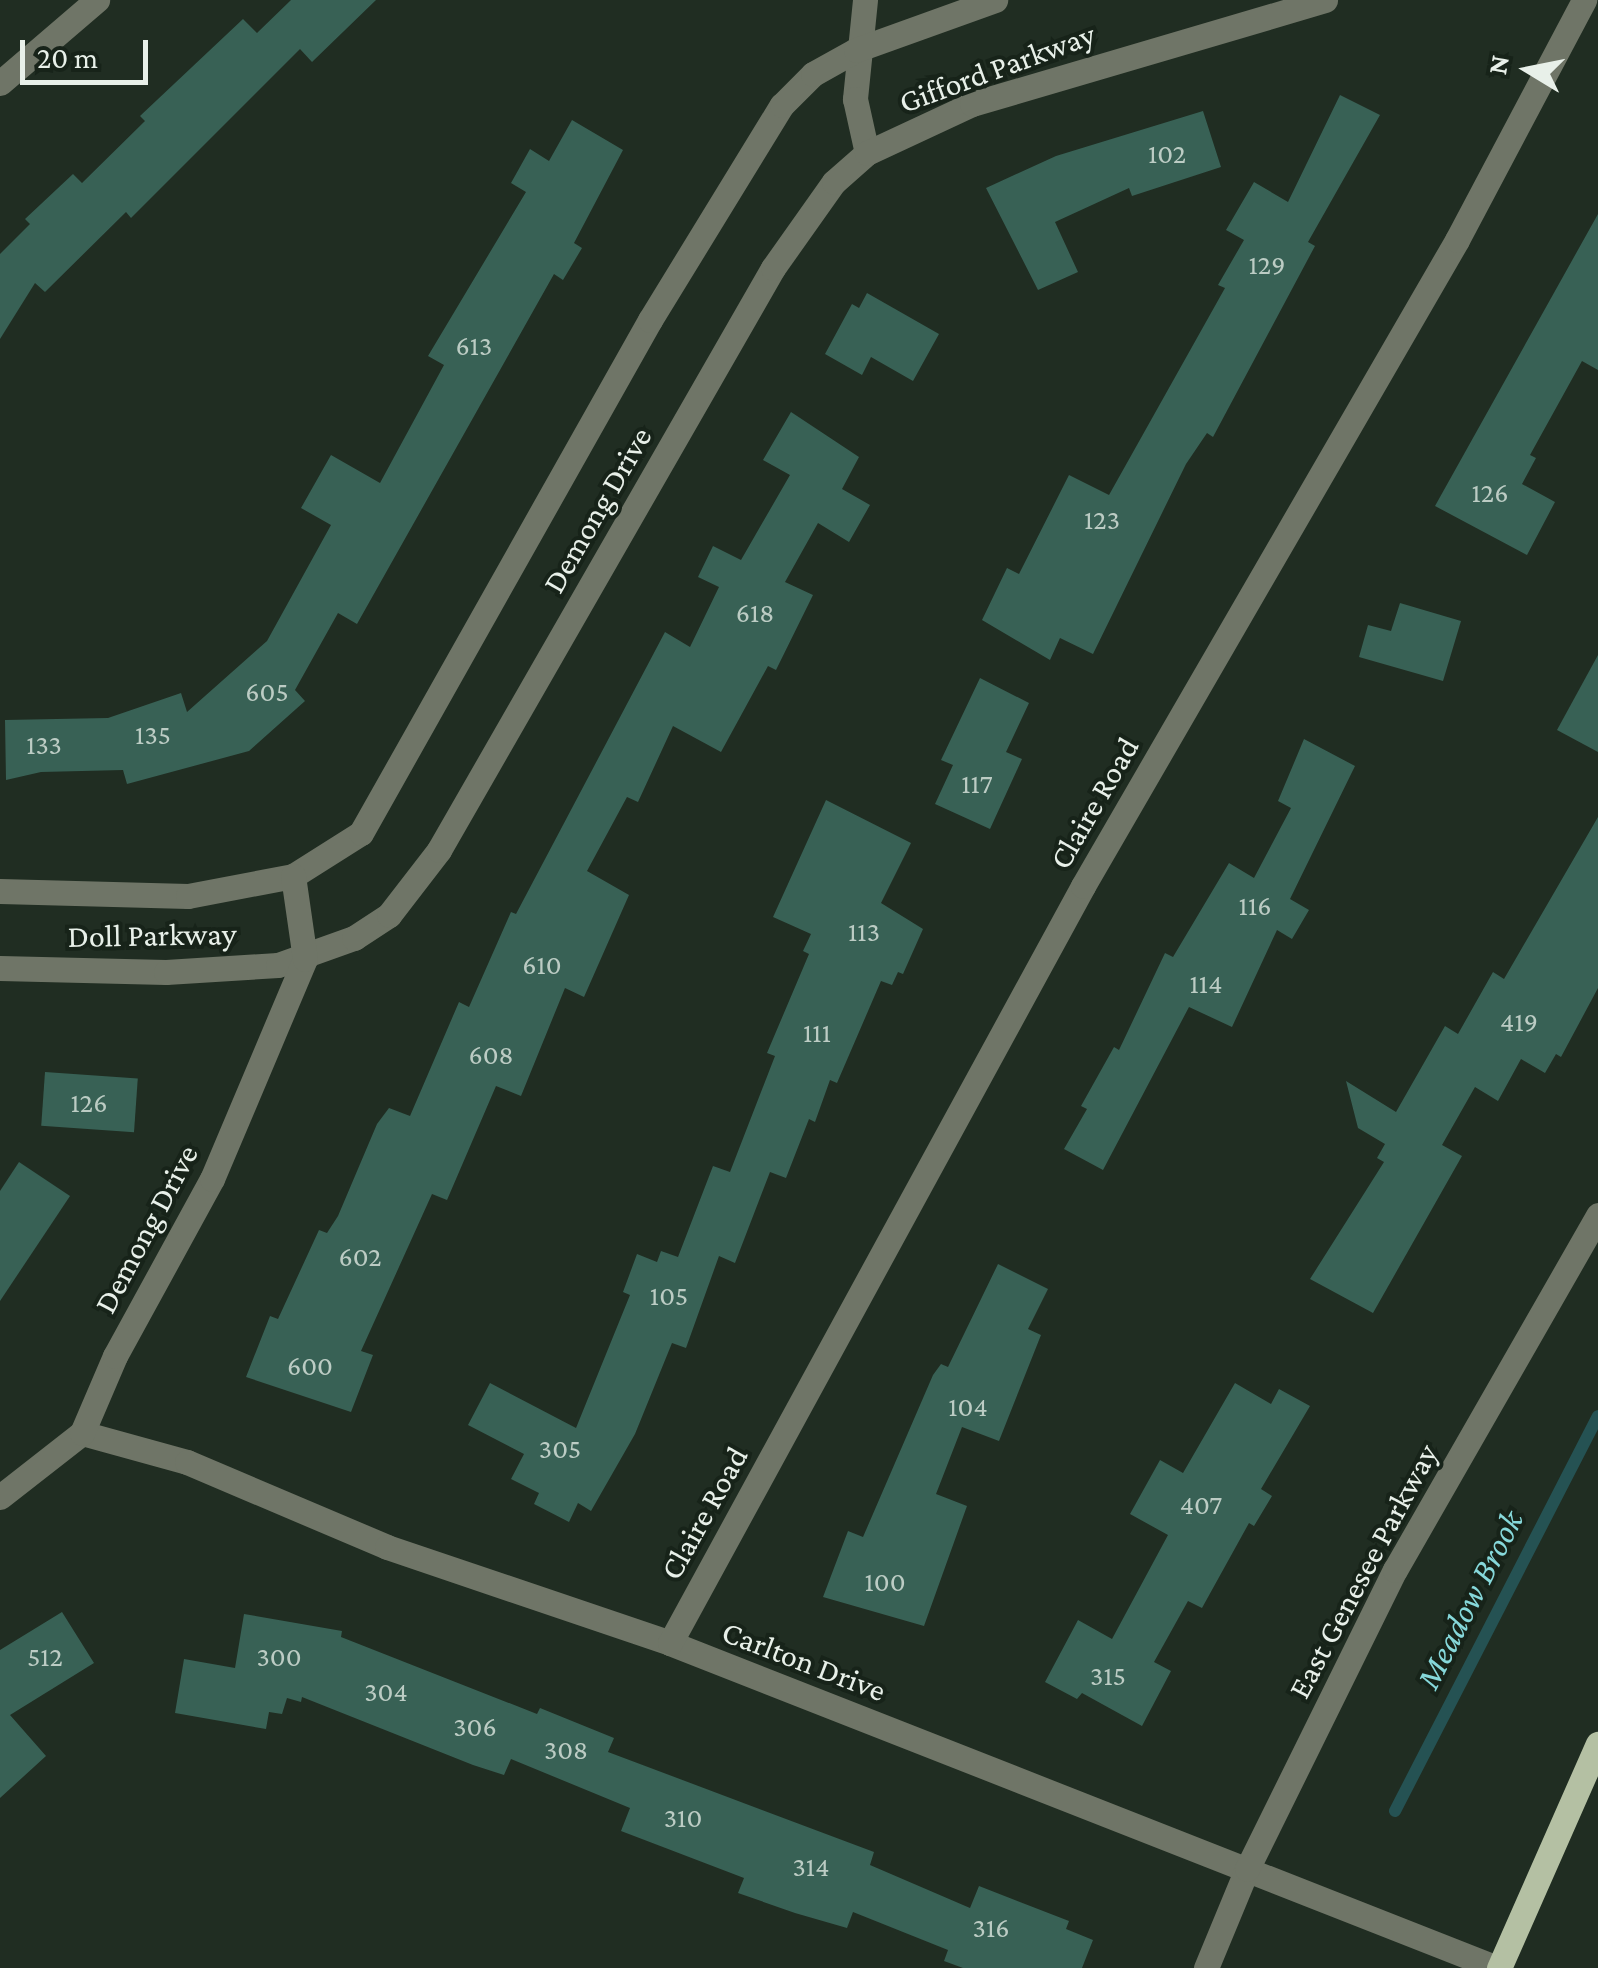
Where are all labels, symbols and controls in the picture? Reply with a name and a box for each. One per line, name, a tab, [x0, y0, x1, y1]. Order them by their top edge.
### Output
street label: Gifford Parkway	[894, 15, 1100, 121]
scale bar	[25, 20, 152, 82]
north arrow	[1478, 20, 1578, 120]
text: 20 m	[37, 41, 98, 74]
text: N	[1481, 53, 1515, 77]
house number: 102	[1148, 137, 1186, 171]
house number: 129	[1249, 248, 1285, 282]
house number: 613	[456, 329, 492, 363]
street label: Demong Drive	[534, 420, 660, 600]
house number: 126	[1472, 476, 1508, 510]
house number: 123	[1084, 503, 1120, 537]
house number: 618	[736, 596, 774, 630]
house number: 605	[245, 675, 289, 709]
house number: 135	[135, 718, 171, 752]
house number: 133	[26, 728, 62, 762]
street label: Claire Road	[1041, 730, 1147, 876]
house number: 117	[961, 767, 993, 801]
house number: 116	[1239, 889, 1271, 923]
street label: Doll Parkway	[67, 914, 237, 956]
house number: 113	[848, 915, 880, 949]
house number: 610	[522, 948, 562, 982]
house number: 114	[1190, 967, 1222, 1001]
house number: 419	[1500, 1005, 1538, 1039]
house number: 111	[803, 1016, 831, 1050]
house number: 608	[468, 1038, 514, 1072]
house number: 126	[71, 1086, 107, 1120]
street label: Demong Drive	[86, 1138, 206, 1320]
house number: 602	[338, 1240, 382, 1274]
house number: 105	[650, 1279, 688, 1313]
house number: 600	[287, 1349, 333, 1383]
house number: 104	[948, 1390, 988, 1424]
house number: 305	[539, 1432, 581, 1466]
street label: East Genesee Parkway	[1280, 1437, 1446, 1705]
street label: Claire Road	[652, 1440, 756, 1586]
house number: 407	[1180, 1488, 1222, 1522]
water label: Meadow Brook	[1407, 1504, 1533, 1696]
house number: 100	[865, 1565, 905, 1599]
street label: Carlton Drive	[717, 1612, 891, 1710]
house number: 512	[27, 1640, 63, 1674]
house number: 300	[257, 1640, 301, 1674]
house number: 315	[1090, 1659, 1126, 1693]
house number: 304	[364, 1675, 408, 1709]
house number: 306	[453, 1710, 497, 1744]
house number: 308	[544, 1733, 588, 1767]
house number: 310	[664, 1801, 702, 1835]
house number: 314	[793, 1850, 829, 1884]
house number: 316	[973, 1911, 1009, 1945]

